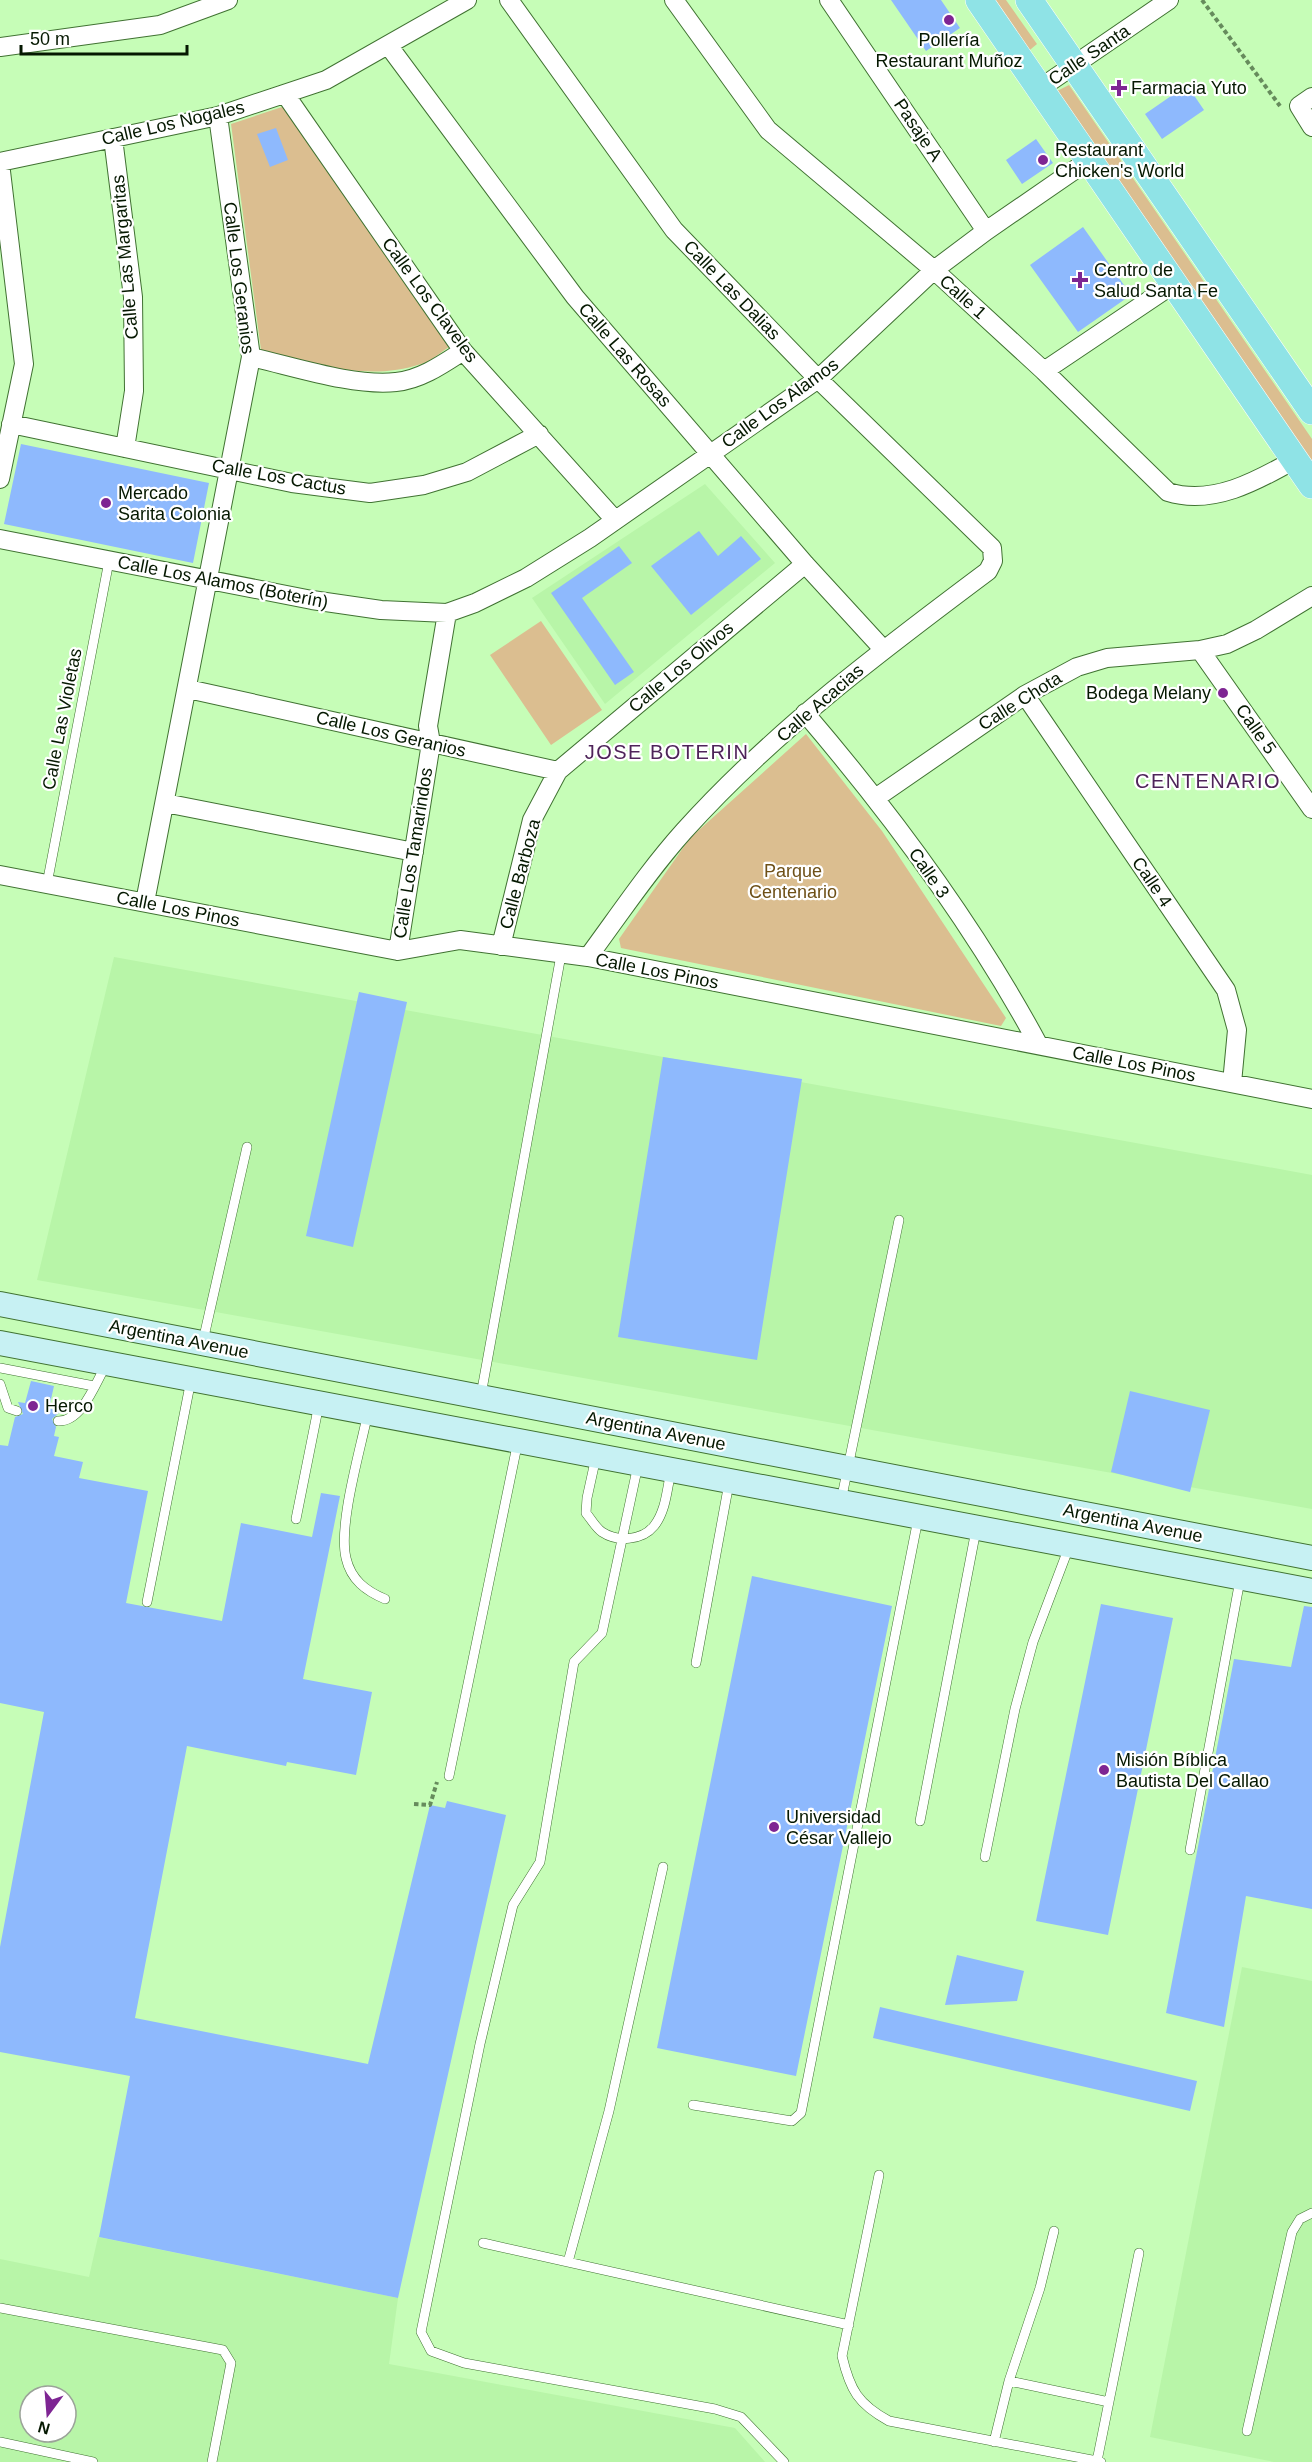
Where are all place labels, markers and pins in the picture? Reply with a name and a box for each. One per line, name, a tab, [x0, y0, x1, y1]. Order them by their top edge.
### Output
marker: Pollería Restaurant Muñoz	[942, 13, 956, 27]
place label: Pollería Restaurant Muñoz	[875, 30, 1023, 71]
place label: Farmacia Yuto	[1131, 78, 1247, 98]
marker: Farmacia Yuto	[1112, 81, 1126, 95]
place label: Restaurant Chicken's World	[1055, 140, 1184, 181]
marker: Restaurant Chicken's World	[1036, 153, 1050, 167]
place label: Centro de Salud Santa Fe	[1094, 260, 1218, 301]
marker: Centro de Salud Santa Fe	[1071, 271, 1089, 289]
place label: Mercado Sarita Colonia	[118, 483, 232, 524]
marker: Mercado Sarita Colonia	[99, 496, 113, 510]
place label: Bodega Melany	[1086, 683, 1211, 703]
marker: Bodega Melany	[1216, 686, 1230, 700]
place label: Herco	[45, 1396, 93, 1416]
marker: Herco	[26, 1399, 40, 1413]
place label: Misión Bíblica Bautista Del Callao	[1116, 1750, 1269, 1791]
marker: Misión Bíblica Bautista Del Callao	[1097, 1763, 1111, 1777]
place label: Universidad César Vallejo	[786, 1807, 892, 1848]
marker: Universidad César Vallejo	[767, 1820, 781, 1834]

